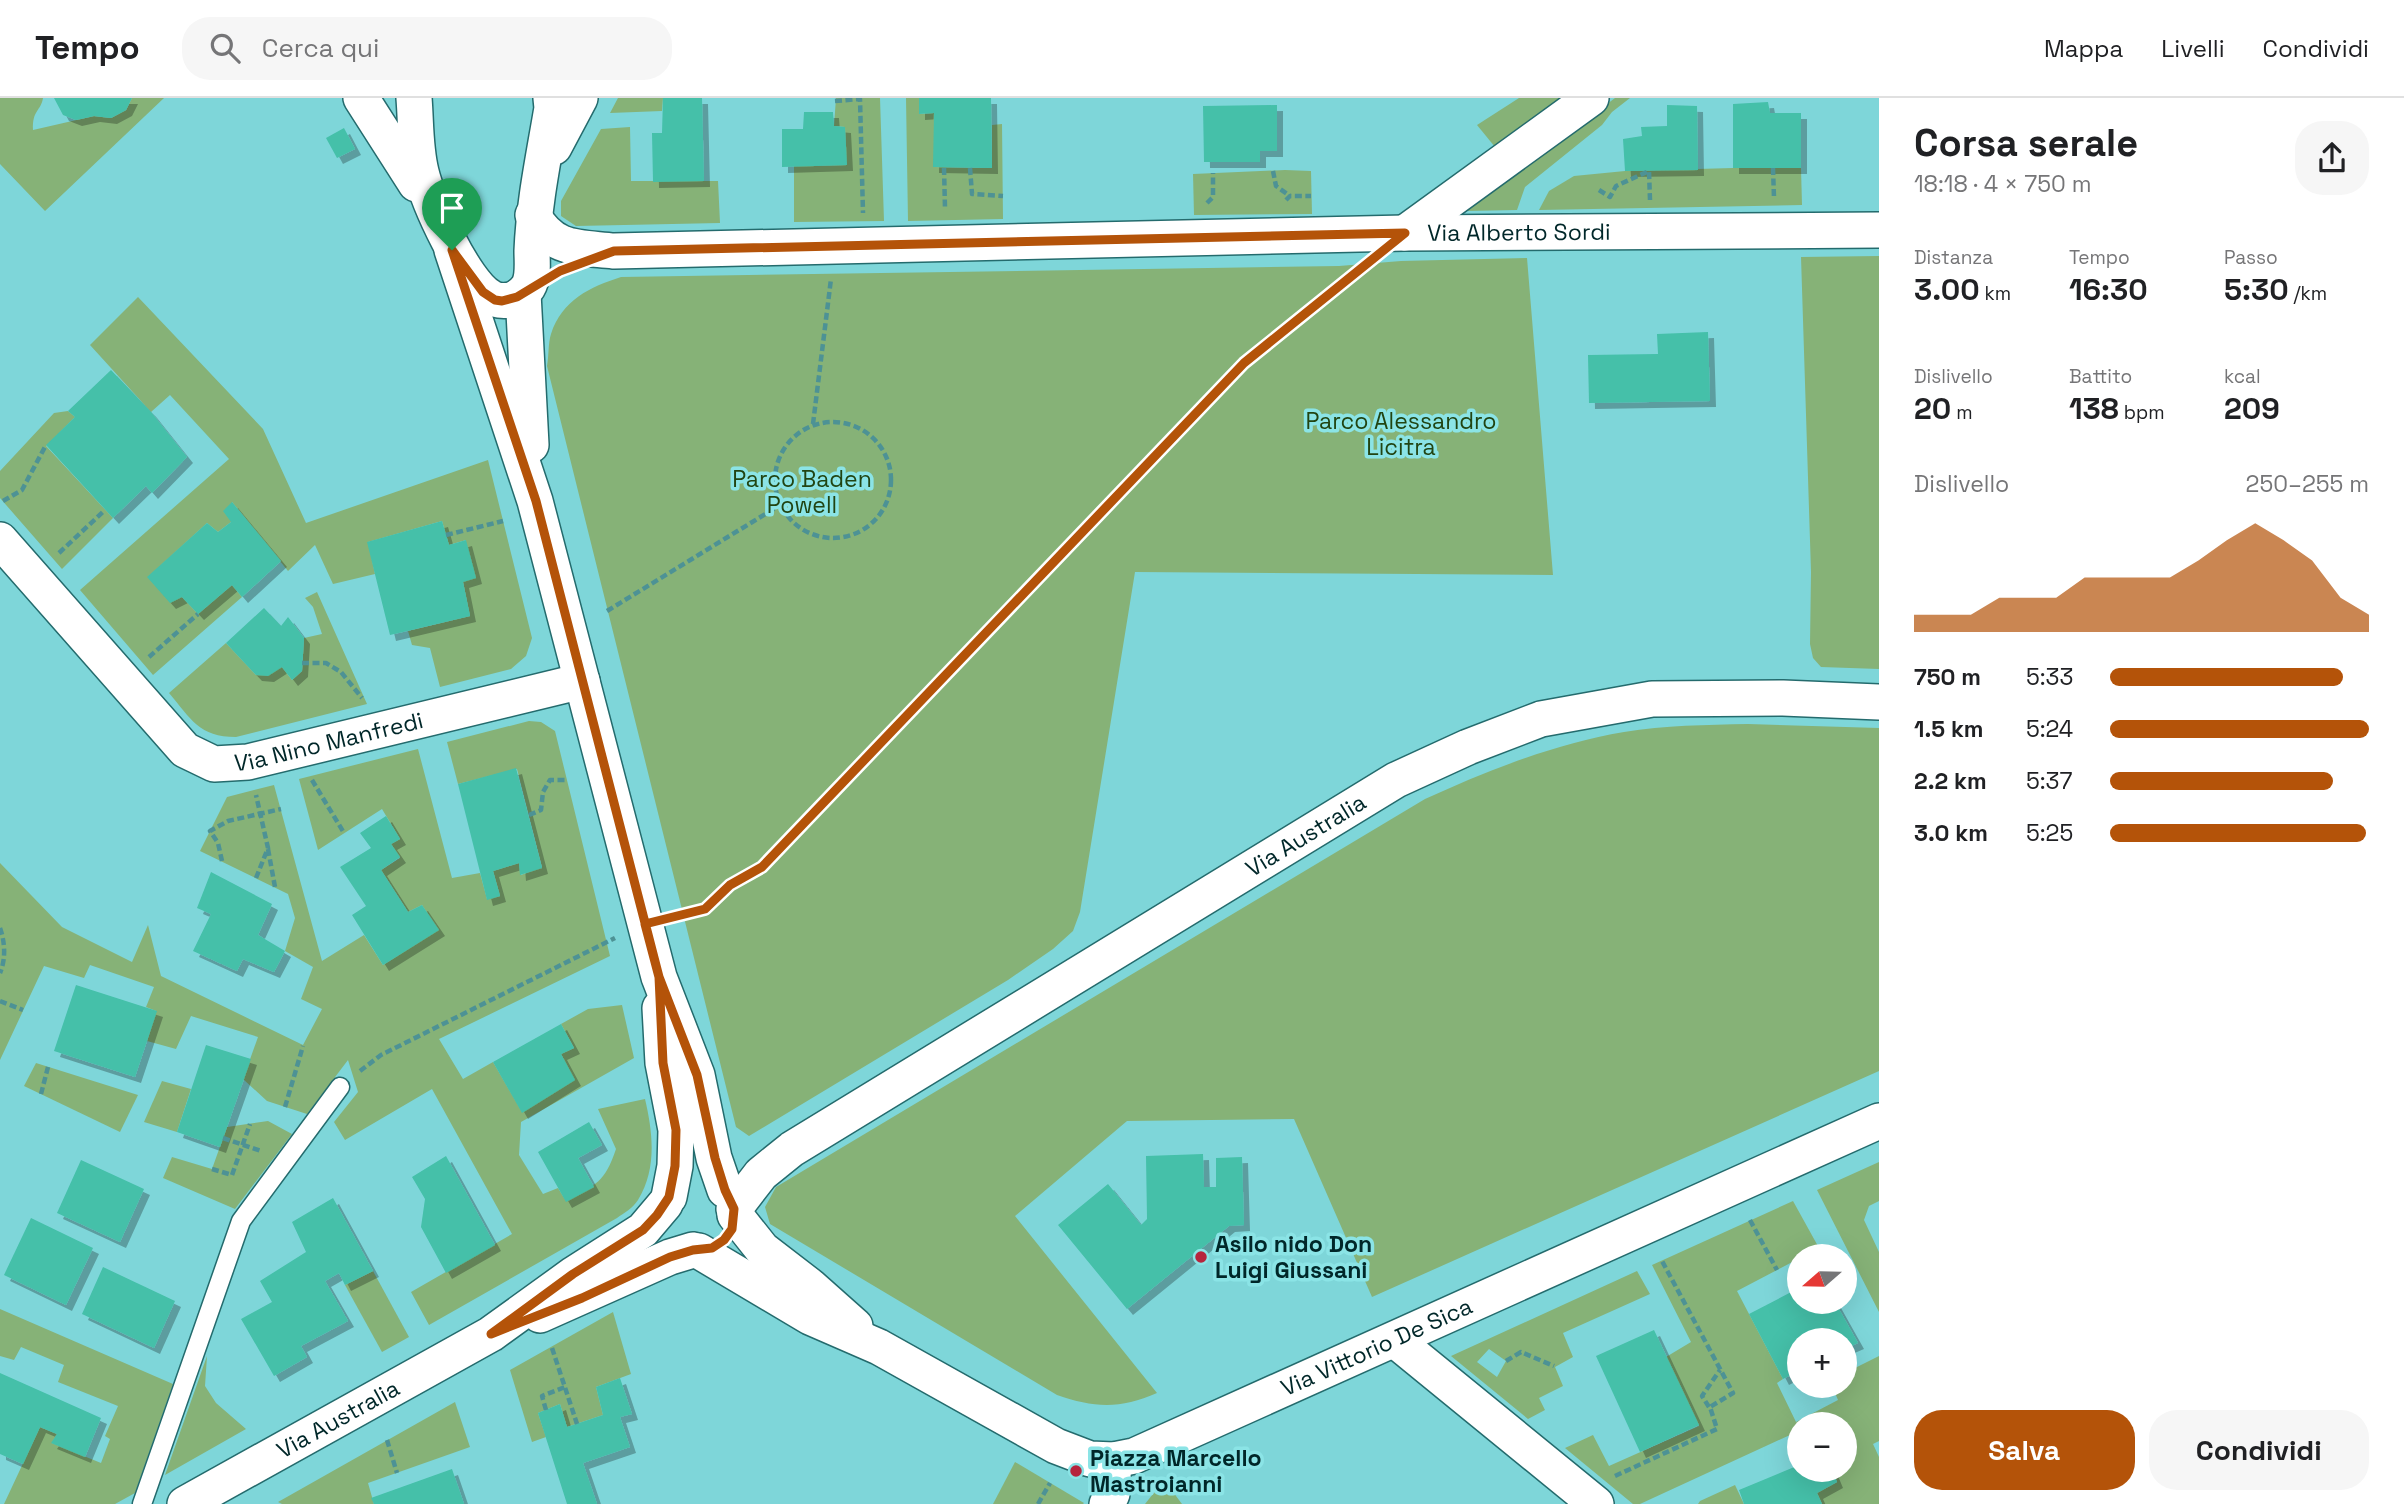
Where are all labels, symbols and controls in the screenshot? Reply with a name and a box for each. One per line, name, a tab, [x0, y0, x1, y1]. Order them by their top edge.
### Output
search box	[182, 17, 672, 80]
text: Tempo	[35, 27, 140, 69]
icon: search	[206, 29, 244, 67]
text: Cerca qui	[262, 31, 379, 65]
text: Mappa	[2044, 33, 2123, 64]
text: Livelli	[2161, 33, 2225, 64]
text: Condividi	[2263, 33, 2369, 64]
text: Corsa serale	[1914, 119, 2138, 167]
button: share	[2295, 121, 2369, 195]
text: 18:18 · 4 × 750 m	[1914, 169, 2091, 199]
pin	[422, 178, 482, 250]
icon: arrive	[433, 189, 471, 227]
street label: Via Alberto Sordi	[1427, 217, 1611, 248]
text: Distanza	[1914, 245, 1993, 270]
text: Tempo	[2069, 245, 2130, 270]
text: Passo	[2224, 245, 2278, 270]
text: 3.00	[1914, 270, 1980, 309]
text: 16:30	[2069, 270, 2148, 309]
text: 5:30	[2224, 270, 2289, 309]
text: km	[1980, 281, 2011, 306]
text: /km	[2289, 281, 2327, 306]
text: Dislivello	[1914, 364, 1993, 389]
text: Battito	[2069, 364, 2132, 389]
text: kcal	[2224, 364, 2261, 389]
text: 20	[1914, 389, 1951, 428]
text: 138	[2069, 389, 2119, 428]
text: 209	[2224, 389, 2280, 428]
text: m	[1951, 400, 1973, 425]
text: bpm	[2119, 400, 2165, 425]
park label: Parco Alessandro Licitra	[1305, 406, 1497, 462]
park label: Parco Baden Powell	[732, 464, 872, 520]
text: Dislivello	[1914, 469, 2009, 499]
text: 250–255 m	[2246, 469, 2369, 499]
text: 750 m	[1914, 662, 1981, 692]
text: 5:33	[2026, 662, 2073, 692]
street label: Via Nino Manfredi	[233, 705, 426, 778]
text: 1.5 km	[1914, 714, 1984, 744]
text: 5:24	[2026, 714, 2073, 744]
text: 2.2 km	[1914, 766, 1987, 796]
text: 5:37	[2026, 766, 2072, 796]
street label: Via Australia	[1240, 787, 1371, 883]
text: 3.0 km	[1914, 818, 1988, 848]
text: 5:25	[2026, 818, 2073, 848]
place label: Asilo nido Don Luigi Giussani	[1215, 1229, 1372, 1285]
north arrow	[1787, 1244, 1857, 1314]
map controls	[1787, 1244, 1857, 1482]
marker: Asilo nido Don Luigi Giussani	[1193, 1249, 1209, 1265]
street label: Via Vittorio De Sica	[1276, 1291, 1477, 1403]
button: +	[1787, 1328, 1857, 1398]
street label: Via Australia	[271, 1373, 405, 1465]
button: Salva	[1914, 1410, 2135, 1490]
button: Condividi	[2149, 1410, 2369, 1490]
button: −	[1787, 1412, 1857, 1482]
place label: Piazza Marcello Mastroianni	[1090, 1443, 1262, 1499]
marker: Piazza Marcello Mastroianni	[1068, 1463, 1084, 1479]

